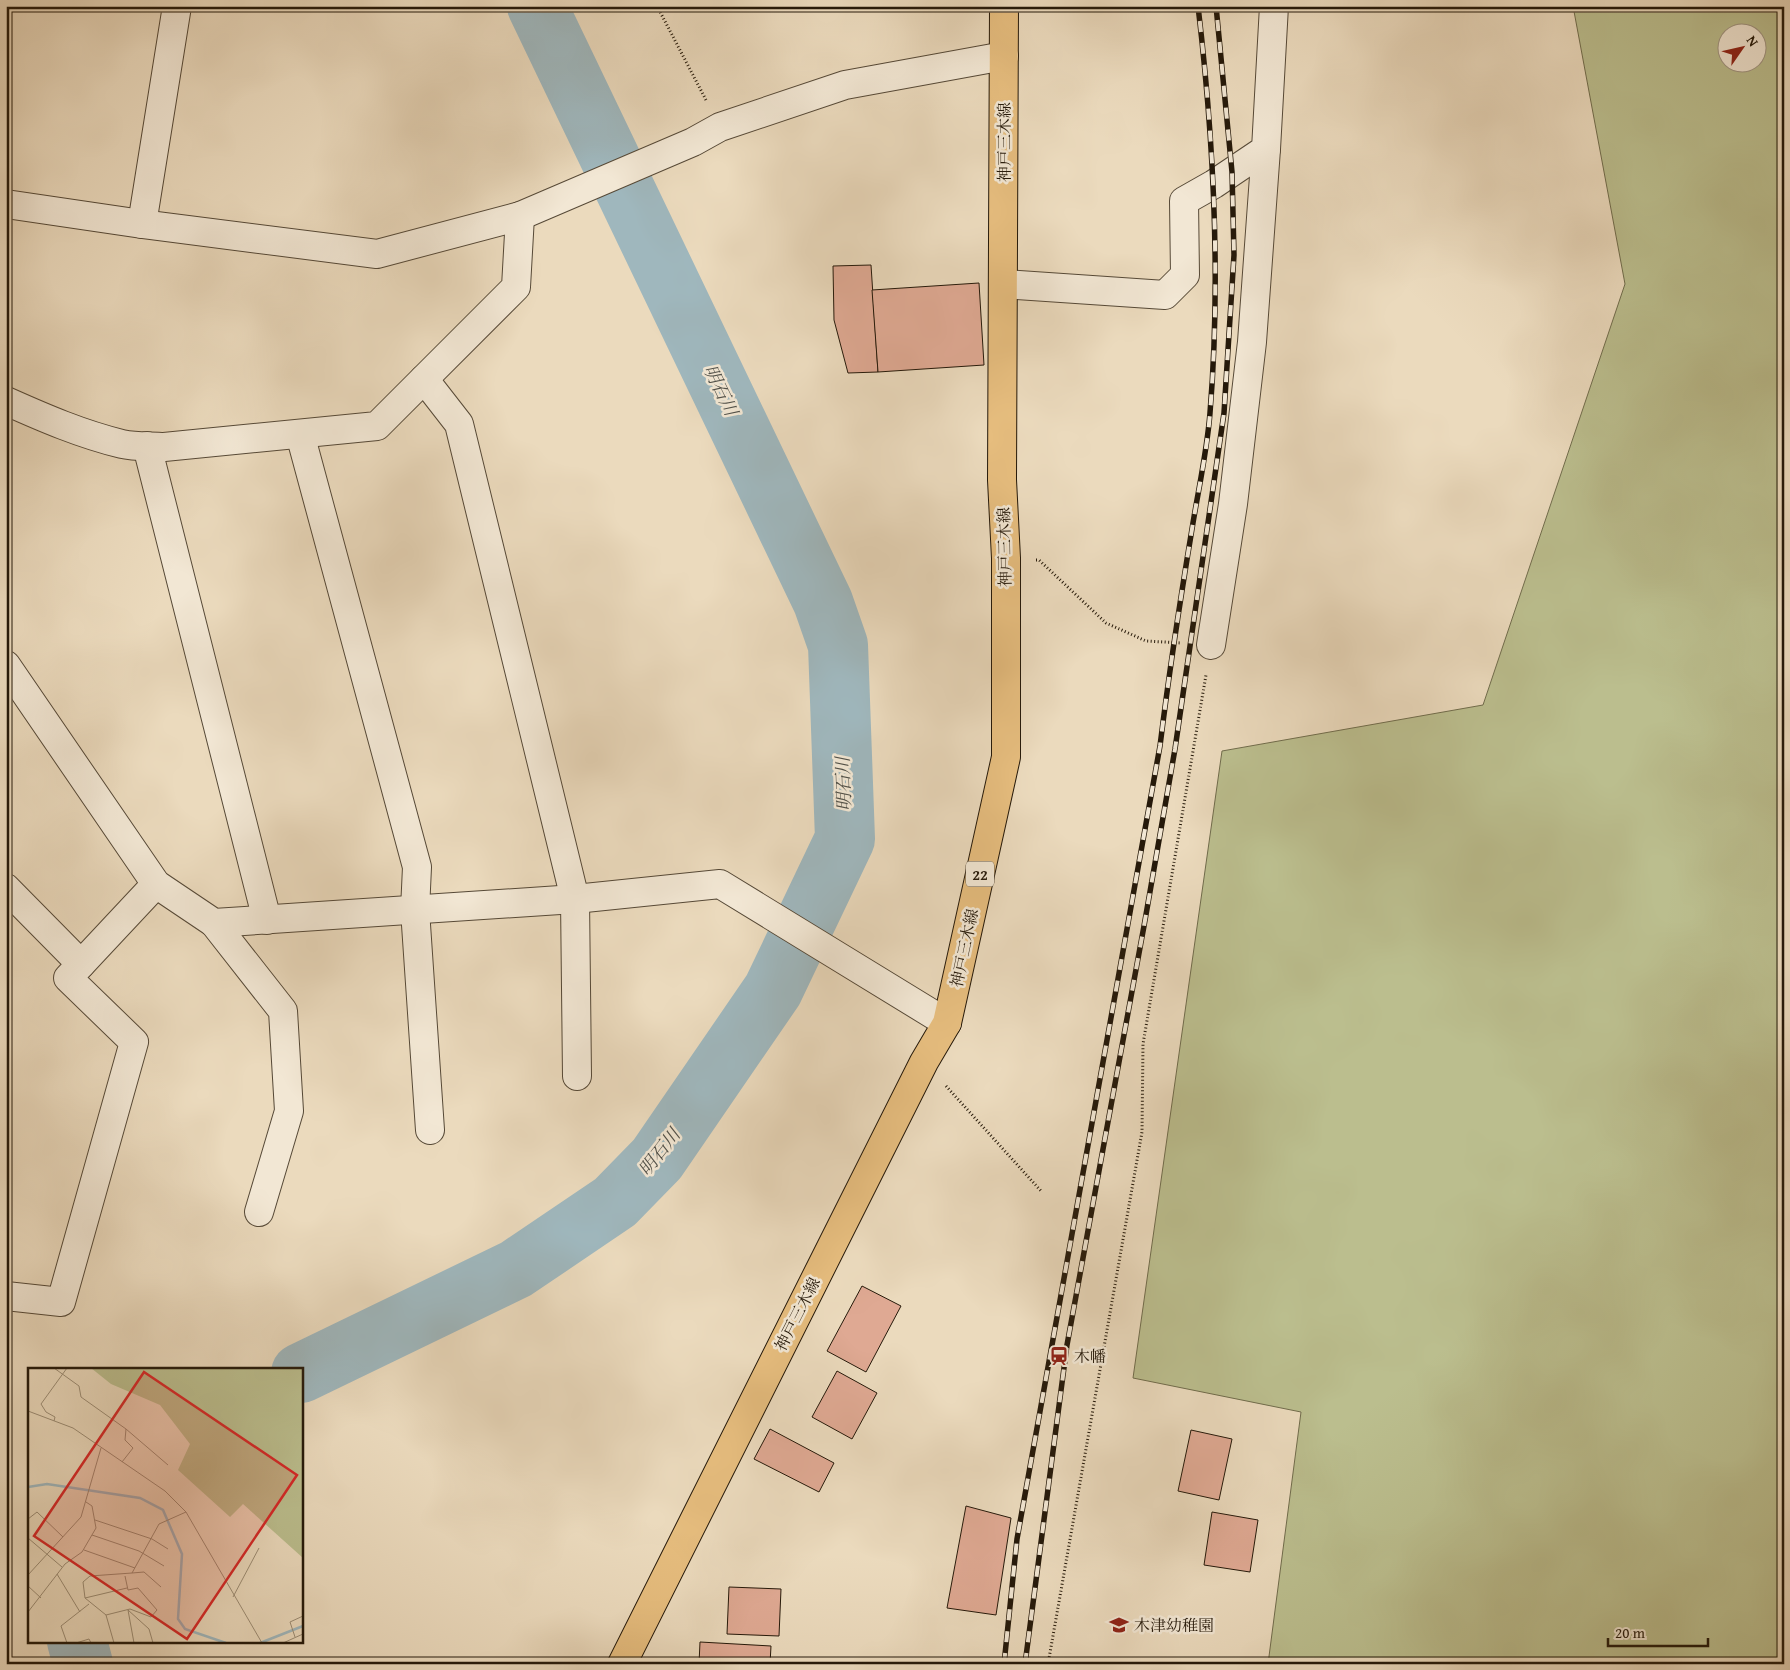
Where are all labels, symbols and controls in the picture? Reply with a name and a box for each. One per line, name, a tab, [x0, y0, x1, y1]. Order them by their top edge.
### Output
north arrow	[1718, 22, 1768, 72]
text: N	[1742, 31, 1764, 51]
street label: 神戸三木線	[992, 102, 1016, 182]
water label: 明石川	[697, 360, 746, 422]
street label: 神戸三木線	[991, 507, 1017, 587]
water label: 明石川	[828, 755, 857, 811]
road number: 22	[966, 862, 994, 886]
street label: 神戸三木線	[944, 906, 984, 990]
water label: 明石川	[632, 1121, 687, 1182]
street label: 神戸三木線	[768, 1273, 826, 1355]
place label: 木幡	[1074, 1344, 1106, 1368]
station icon: 木幡	[1048, 1345, 1070, 1367]
inset map	[28, 1368, 302, 1642]
place label: 木津幼稚園	[1134, 1613, 1214, 1637]
school or university icon: 木津幼稚園	[1108, 1614, 1130, 1636]
scale bar	[1608, 1615, 1708, 1647]
text: 20 m	[1615, 1622, 1646, 1643]

